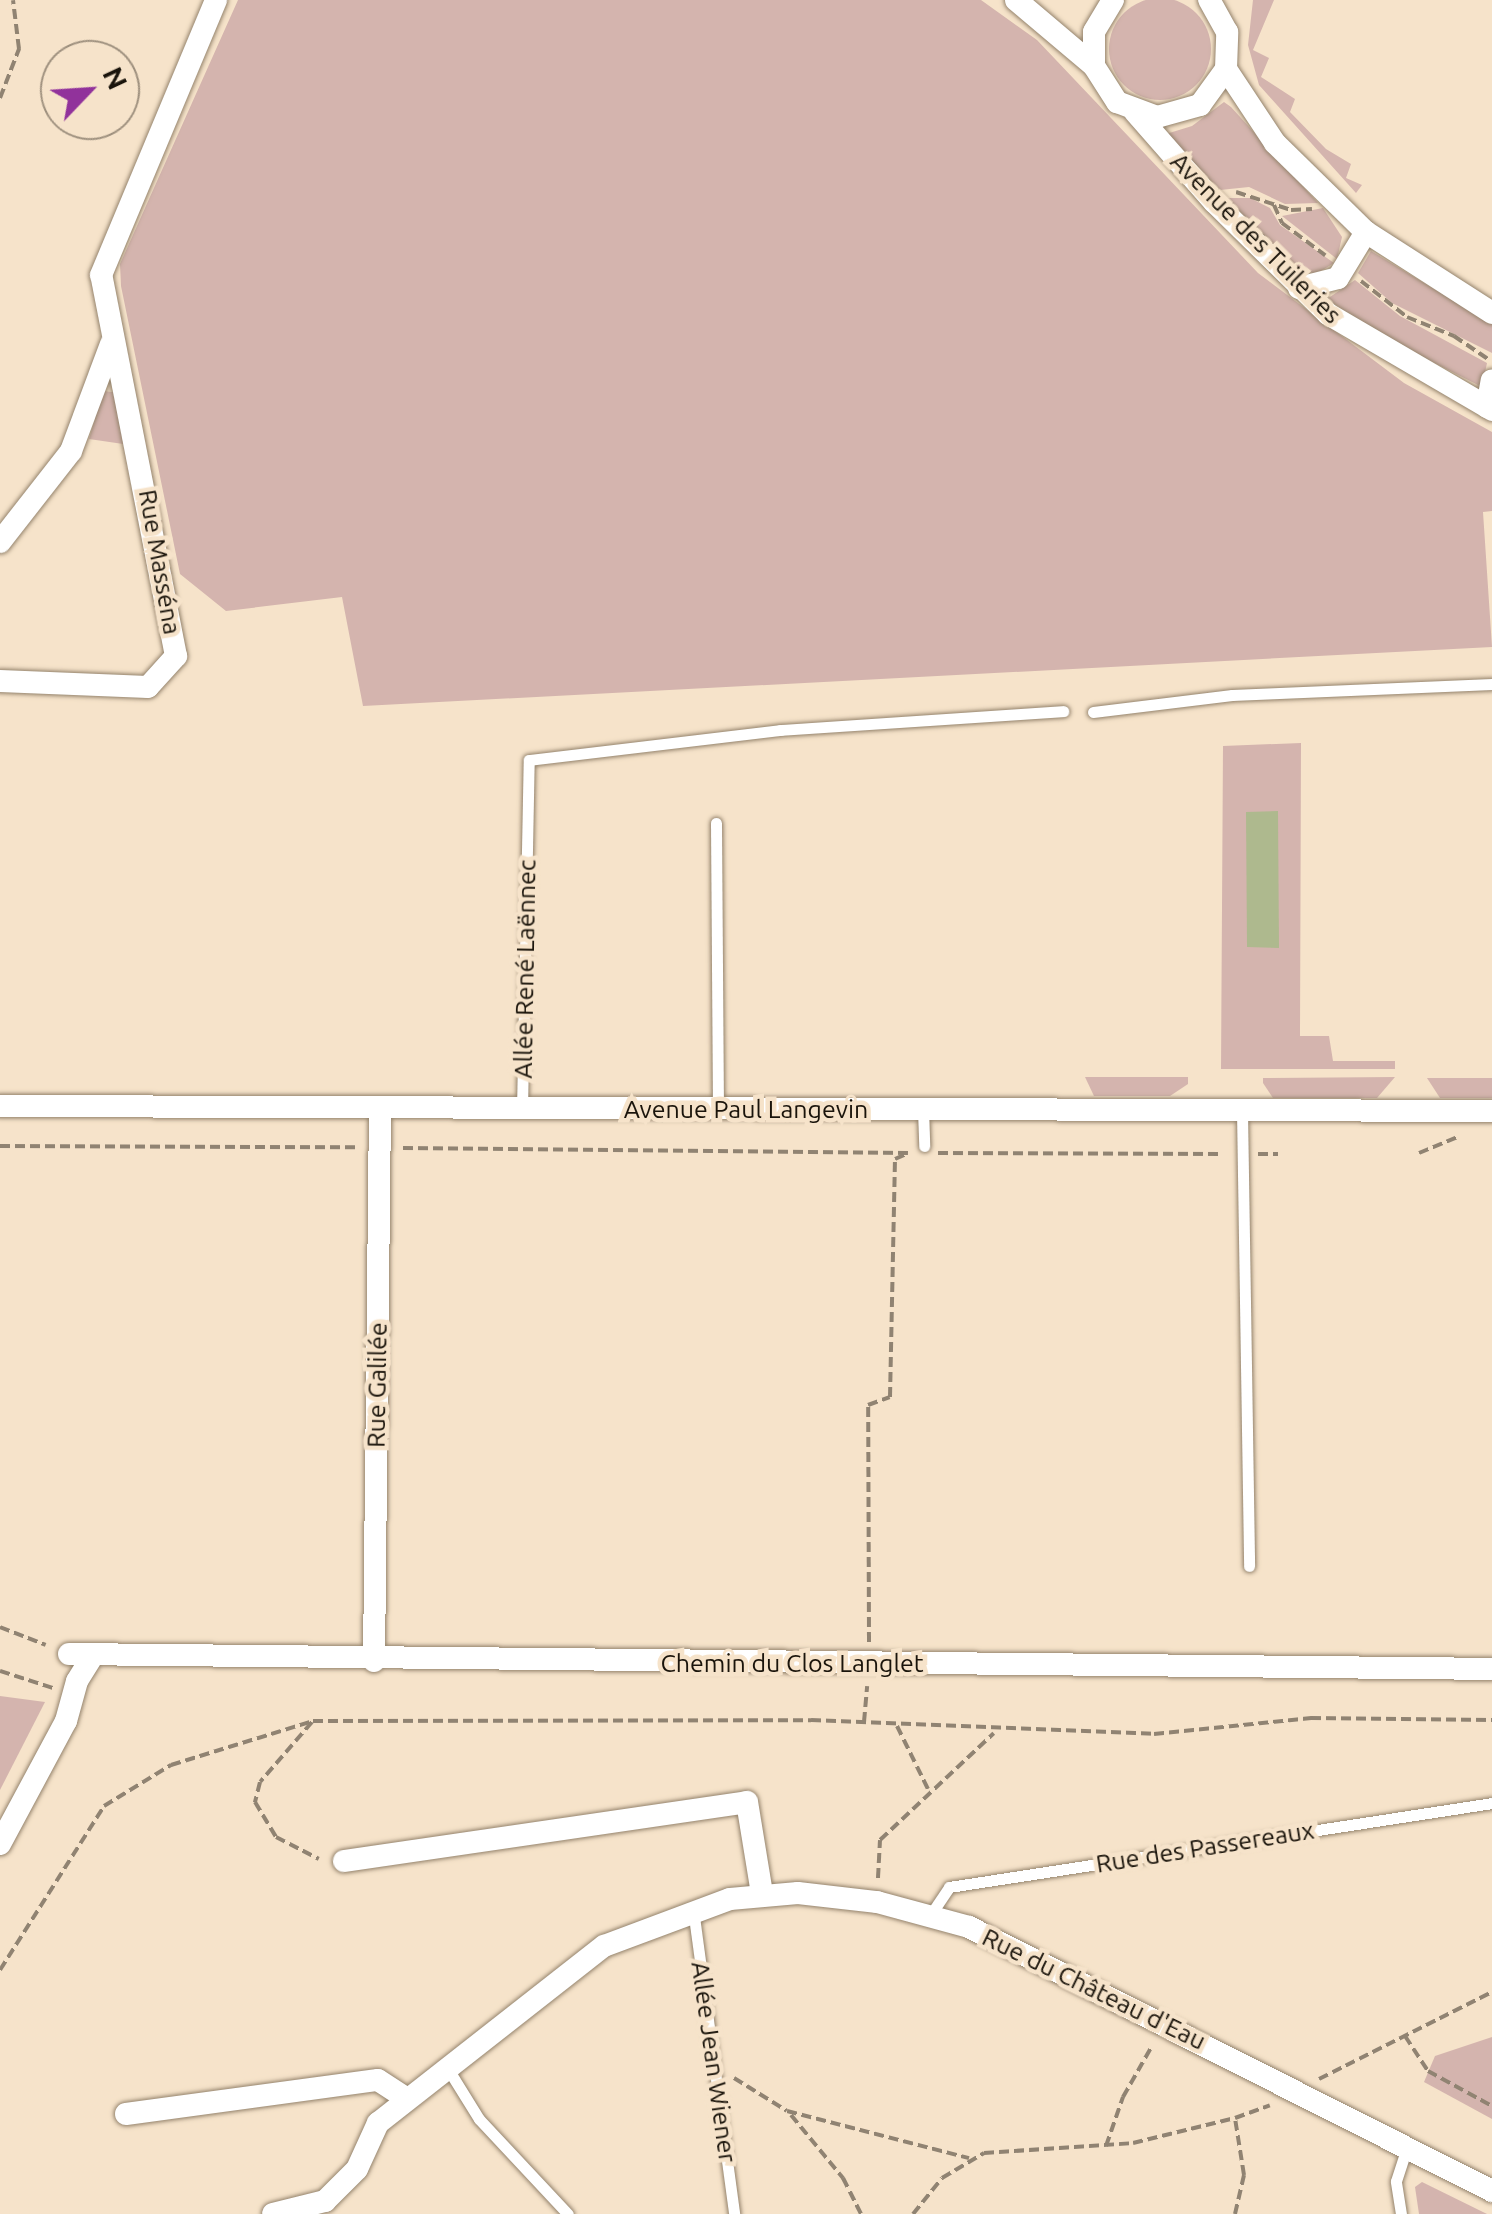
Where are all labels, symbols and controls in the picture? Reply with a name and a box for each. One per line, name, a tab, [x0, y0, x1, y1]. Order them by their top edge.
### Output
north arrow	[40, 40, 140, 140]
text: N	[97, 62, 134, 94]
street label: Avenue des Tuileries	[1164, 146, 1348, 330]
street label: Rue Masséna	[133, 487, 187, 637]
street label: Allée René Laënnec	[508, 859, 542, 1079]
street label: Avenue Paul Langevin	[624, 1094, 868, 1124]
street label: Rue Galilée	[361, 1322, 393, 1448]
street label: Chemin du Clos Langlet	[660, 1648, 924, 1678]
street label: Rue des Passereaux	[1094, 1815, 1316, 1879]
street label: Rue du Château d'Eau	[977, 1922, 1211, 2056]
street label: Allée Jean Wiener	[685, 1960, 743, 2164]

